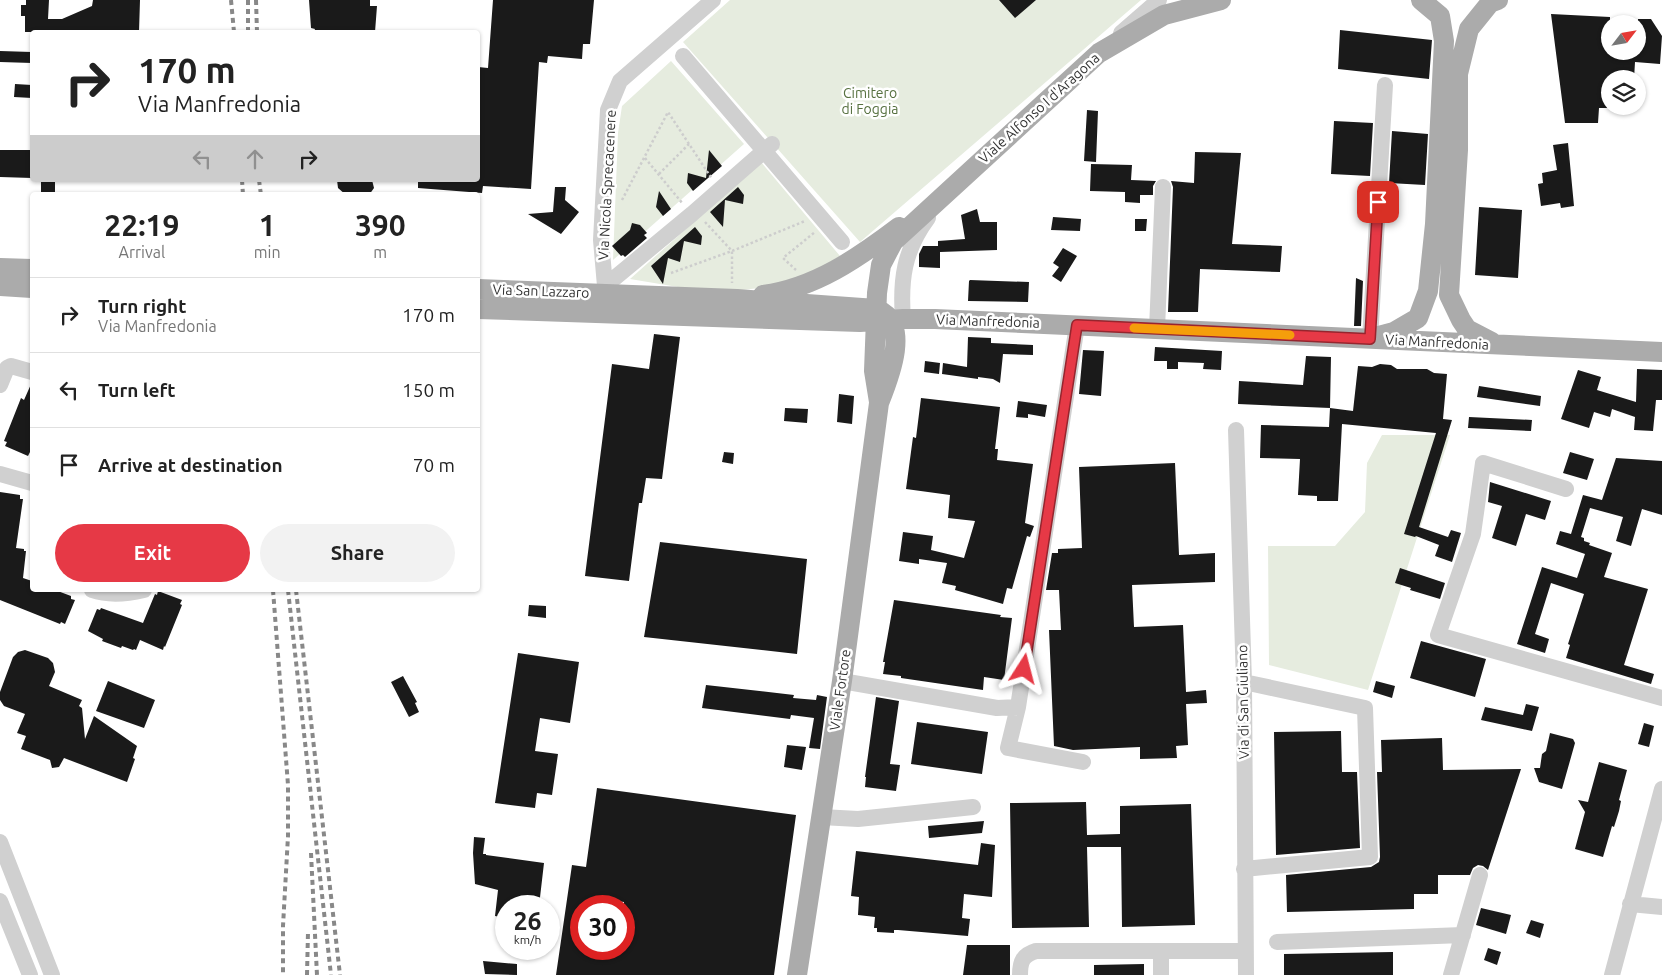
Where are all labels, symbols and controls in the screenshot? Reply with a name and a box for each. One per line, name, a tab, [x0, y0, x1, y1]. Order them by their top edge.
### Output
north arrow	[1601, 15, 1646, 60]
map controls	[1601, 15, 1646, 115]
icon: right	[55, 50, 120, 115]
text: 170 m	[138, 50, 236, 90]
street label: Viale Alfonso I d'Aragona	[975, 50, 1103, 166]
button: layers	[1601, 70, 1646, 115]
park label: Cimitero di Foggia	[841, 85, 899, 117]
text: Via Manfredonia	[138, 91, 301, 116]
street label: Via Nicola Sprecacenere	[595, 109, 619, 261]
icon: left	[188, 145, 216, 173]
icon: ahead	[241, 145, 269, 173]
icon: right	[294, 145, 322, 173]
pin	[1357, 181, 1399, 223]
icon: arrive	[1364, 188, 1392, 216]
text: 22:19	[104, 208, 179, 242]
text: 1	[259, 208, 276, 242]
text: 390	[355, 208, 406, 242]
text: Arrival	[119, 243, 165, 261]
text: min	[254, 243, 281, 261]
text: m	[373, 243, 387, 261]
street label: Via San Lazzaro	[492, 281, 590, 301]
text: Turn right	[98, 295, 186, 317]
icon: right	[55, 301, 83, 329]
text: 170 m	[402, 304, 455, 326]
street label: Via Manfredonia	[936, 311, 1040, 331]
text: Via Manfredonia	[98, 317, 217, 335]
street label: Via Manfredonia	[1385, 331, 1489, 353]
icon: left	[55, 376, 83, 404]
text: Turn left	[98, 379, 176, 401]
text: 150 m	[402, 379, 455, 401]
icon: arrive	[55, 451, 83, 479]
text: Arrive at destination	[98, 454, 283, 476]
text: 70 m	[413, 454, 455, 476]
button: Exit	[55, 524, 250, 582]
button: Share	[260, 524, 455, 582]
position arrow	[997, 642, 1049, 694]
street label: Via di San Giuliano	[1234, 644, 1252, 760]
street label: Viale Fortore	[826, 648, 854, 732]
speed limit sign: 30	[570, 895, 635, 960]
text: 26	[513, 907, 542, 935]
text: km/h	[514, 933, 541, 946]

